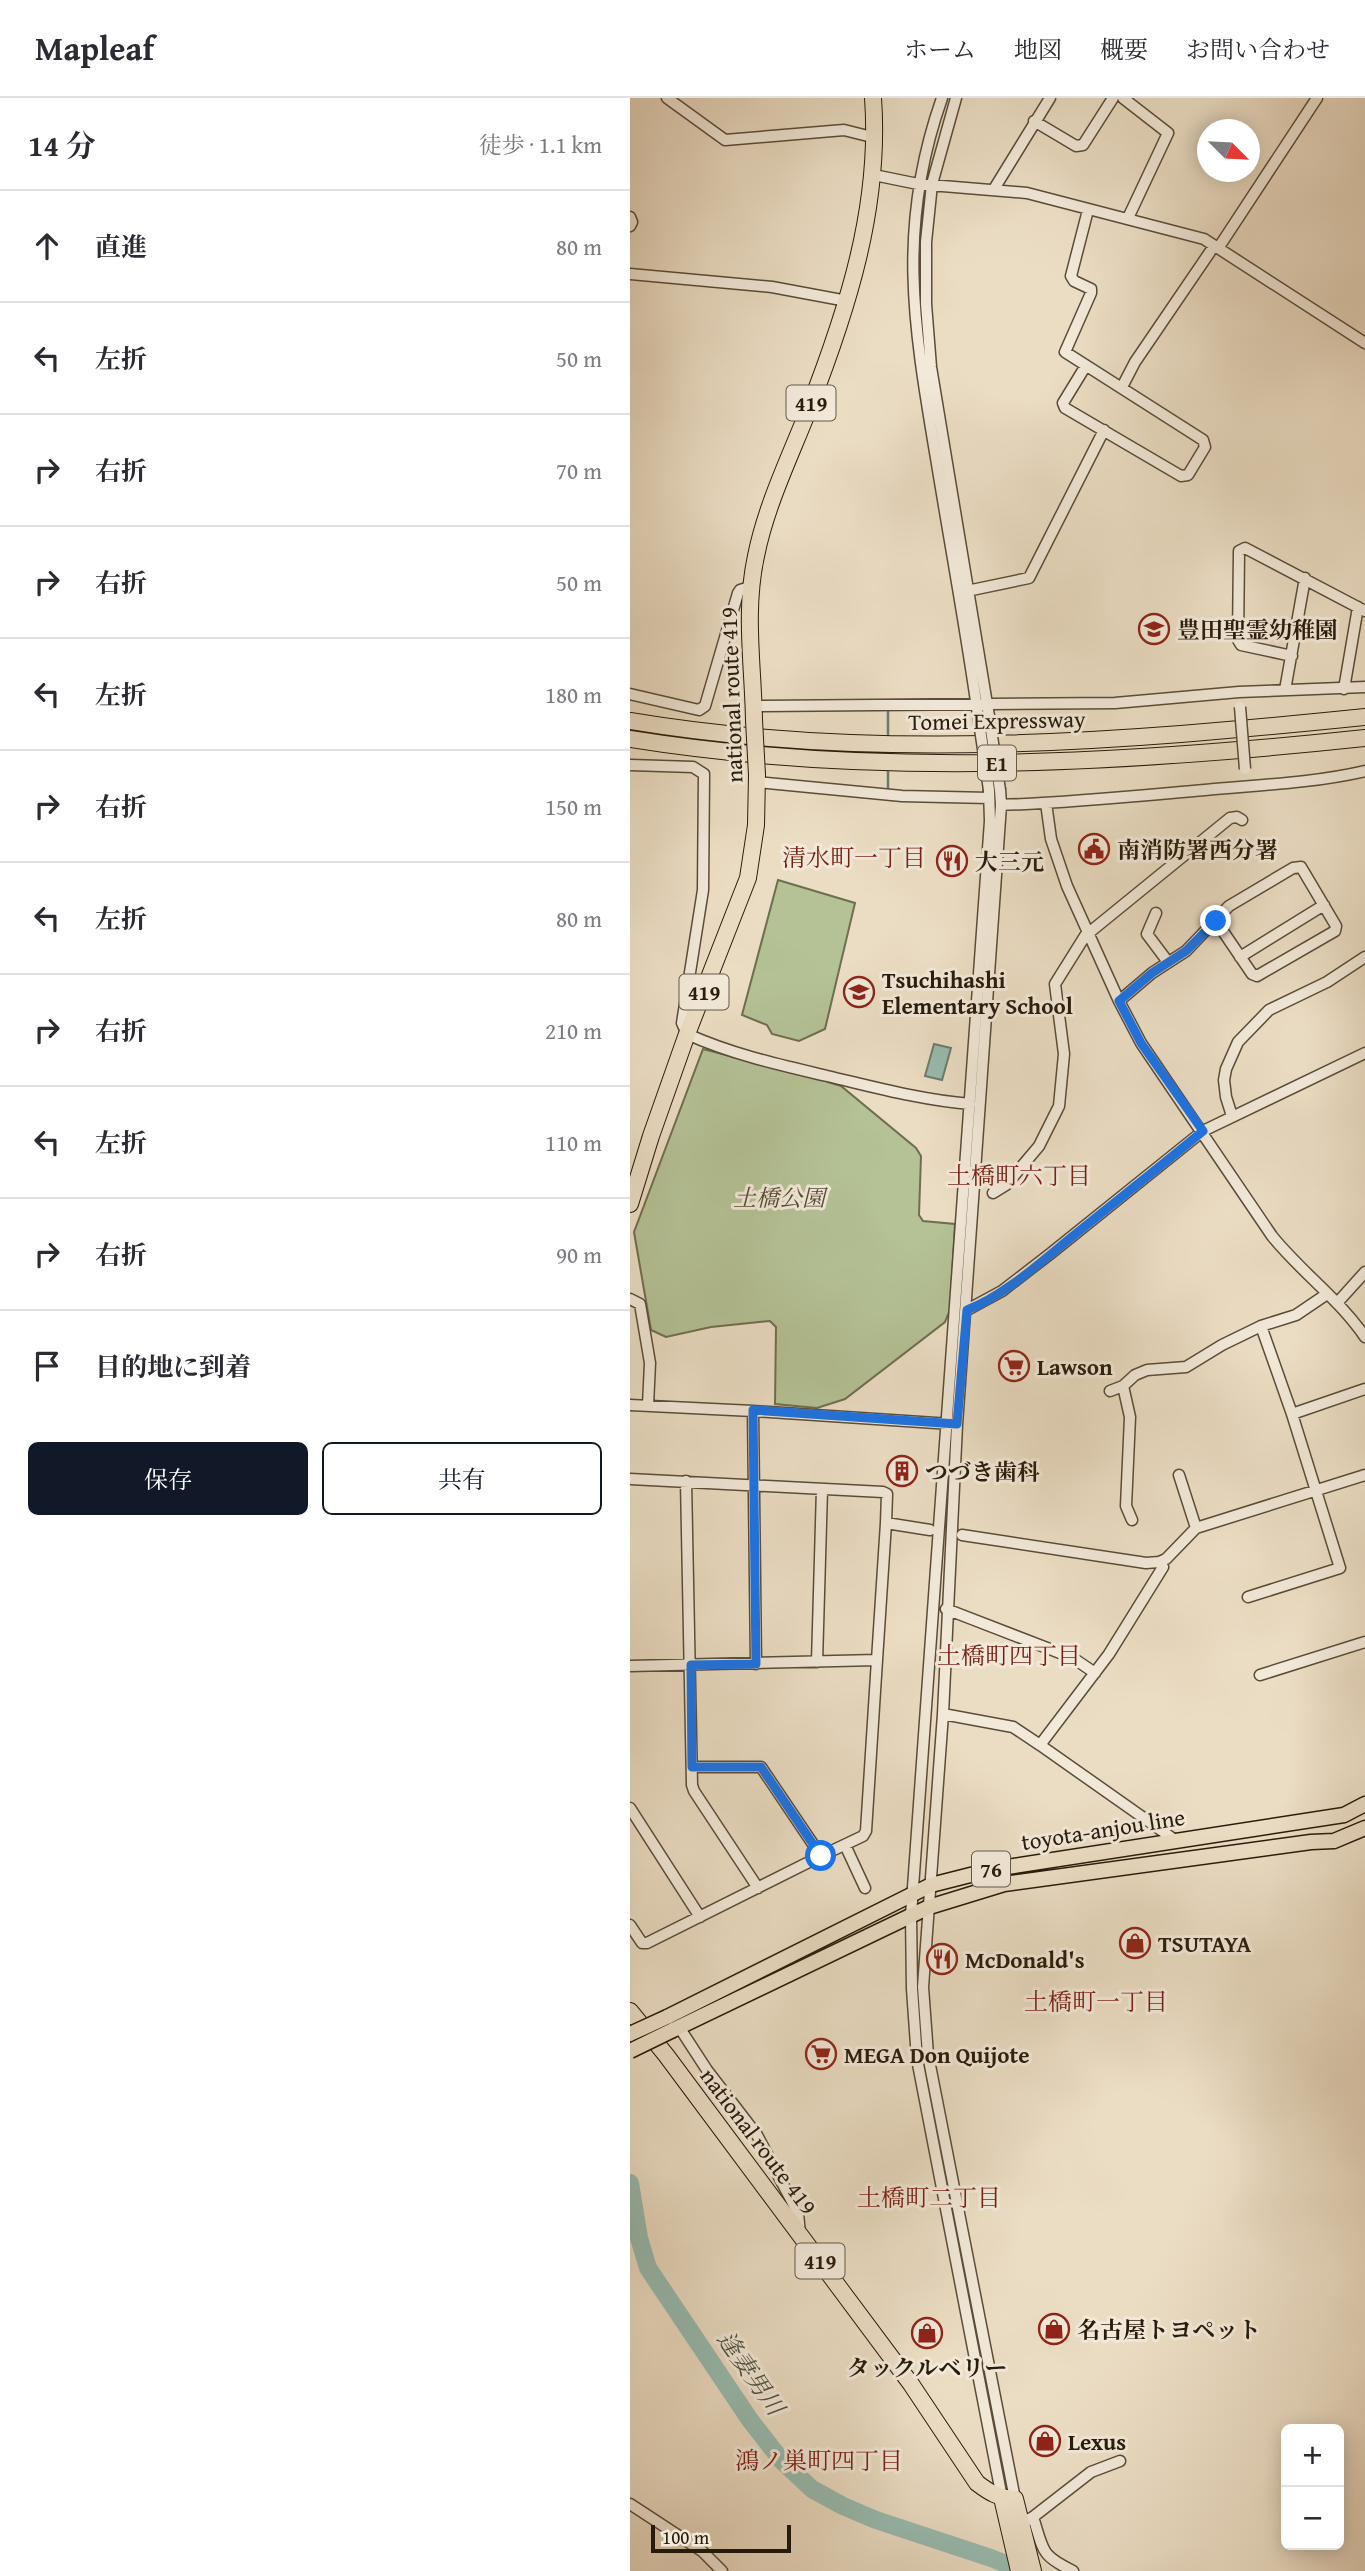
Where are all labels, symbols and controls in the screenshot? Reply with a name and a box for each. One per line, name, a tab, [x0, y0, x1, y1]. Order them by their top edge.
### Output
text: Mapleaf	[35, 24, 154, 72]
text: ホーム	[904, 32, 976, 67]
text: 地図	[1014, 32, 1062, 67]
text: 概要	[1100, 32, 1148, 67]
text: お問い合わせ	[1186, 32, 1330, 67]
north arrow	[1197, 119, 1260, 182]
text: 14 分	[28, 123, 96, 167]
text: 徒歩 · 1.1 km	[479, 128, 602, 161]
icon: ahead	[28, 227, 66, 265]
text: 直進	[95, 227, 147, 266]
text: 80 m	[556, 230, 602, 263]
icon: left	[28, 339, 66, 377]
text: 左折	[95, 339, 147, 378]
text: 50 m	[556, 342, 602, 375]
road number: 419	[786, 386, 836, 420]
icon: right	[28, 451, 66, 489]
text: 右折	[95, 451, 147, 490]
text: 70 m	[556, 454, 602, 487]
icon: right	[28, 563, 66, 601]
text: 右折	[95, 563, 147, 602]
text: 50 m	[556, 566, 602, 599]
street label: national route 419	[711, 607, 751, 783]
school or university icon: 豊田聖霊幼稚園	[1137, 612, 1171, 646]
place label: 豊田聖霊幼稚園	[1177, 613, 1338, 646]
icon: left	[28, 675, 66, 713]
text: 左折	[95, 675, 147, 714]
text: 180 m	[545, 678, 602, 711]
street label: Tomei Expressway	[908, 702, 1086, 738]
road number: E1	[978, 746, 1016, 780]
icon: right	[28, 787, 66, 825]
text: 右折	[95, 787, 147, 826]
text: 150 m	[545, 790, 602, 823]
public building icon: 南消防署西分署	[1077, 832, 1111, 866]
place label: 南消防署西分署	[1117, 833, 1278, 866]
district label: 清水町一丁目	[782, 840, 926, 875]
restaurant icon: 大三元	[935, 844, 969, 878]
place label: 大三元	[975, 845, 1044, 878]
icon: left	[28, 899, 66, 937]
text: 左折	[95, 899, 147, 938]
text: 80 m	[556, 902, 602, 935]
route end	[1200, 905, 1231, 936]
place label: Tsuchihashi Elementary School	[882, 963, 1073, 1022]
road number: 419	[680, 974, 728, 1010]
school or university icon: Tsuchihashi Elementary School	[842, 975, 876, 1009]
icon: right	[28, 1011, 66, 1049]
text: 右折	[95, 1011, 147, 1050]
text: 210 m	[545, 1014, 602, 1047]
icon: left	[28, 1123, 66, 1161]
text: 左折	[95, 1123, 147, 1162]
text: 110 m	[545, 1126, 602, 1159]
district label: 土橋町六丁目	[947, 1158, 1091, 1193]
park label: 土橋公園	[733, 1181, 829, 1214]
icon: right	[28, 1235, 66, 1273]
text: 右折	[95, 1235, 147, 1274]
text: 90 m	[556, 1238, 602, 1271]
icon: arrive	[28, 1347, 66, 1385]
text: 目的地に到着	[95, 1347, 251, 1386]
supermarket icon: Lawson	[997, 1349, 1031, 1383]
place label: Lawson	[1037, 1350, 1113, 1383]
button: 保存	[28, 1442, 308, 1515]
button: 共有	[322, 1442, 602, 1515]
building icon: つづき歯科	[885, 1454, 919, 1488]
place label: つづき歯科	[925, 1455, 1040, 1488]
district label: 土橋町四丁目	[937, 1638, 1081, 1673]
street label: toyota-anjou line	[1019, 1800, 1187, 1858]
route start	[805, 1840, 836, 1871]
road number: 76	[972, 1852, 1010, 1886]
shop icon: TSUTAYA	[1118, 1926, 1152, 1960]
place label: TSUTAYA	[1158, 1927, 1251, 1960]
restaurant icon: McDonald's	[925, 1942, 959, 1976]
place label: McDonald's	[965, 1943, 1085, 1976]
district label: 土橋町一丁目	[1024, 1984, 1168, 2019]
supermarket icon: MEGA Don Quijote	[804, 2037, 838, 2071]
place label: MEGA Don Quijote	[844, 2038, 1030, 2071]
street label: national route 419	[693, 2061, 825, 2221]
district label: 土橋町二丁目	[857, 2180, 1001, 2215]
road number: 419	[796, 2244, 844, 2278]
shop icon: 名古屋トヨペット	[1037, 2312, 1071, 2346]
place label: 名古屋トヨペット	[1077, 2313, 1261, 2346]
shop icon: タックルベリー	[910, 2316, 944, 2350]
water label: 逢妻男川	[709, 2324, 795, 2425]
place label: タックルベリー	[847, 2351, 1007, 2384]
shop icon: Lexus	[1028, 2424, 1062, 2458]
map controls	[1281, 2424, 1344, 2550]
button: +	[1281, 2424, 1344, 2487]
place label: Lexus	[1068, 2425, 1126, 2458]
district label: 鴻ノ巣町四丁目	[735, 2443, 903, 2478]
button: −	[1281, 2487, 1344, 2550]
scale bar	[651, 2522, 791, 2554]
text: 100 m	[662, 2523, 709, 2551]

